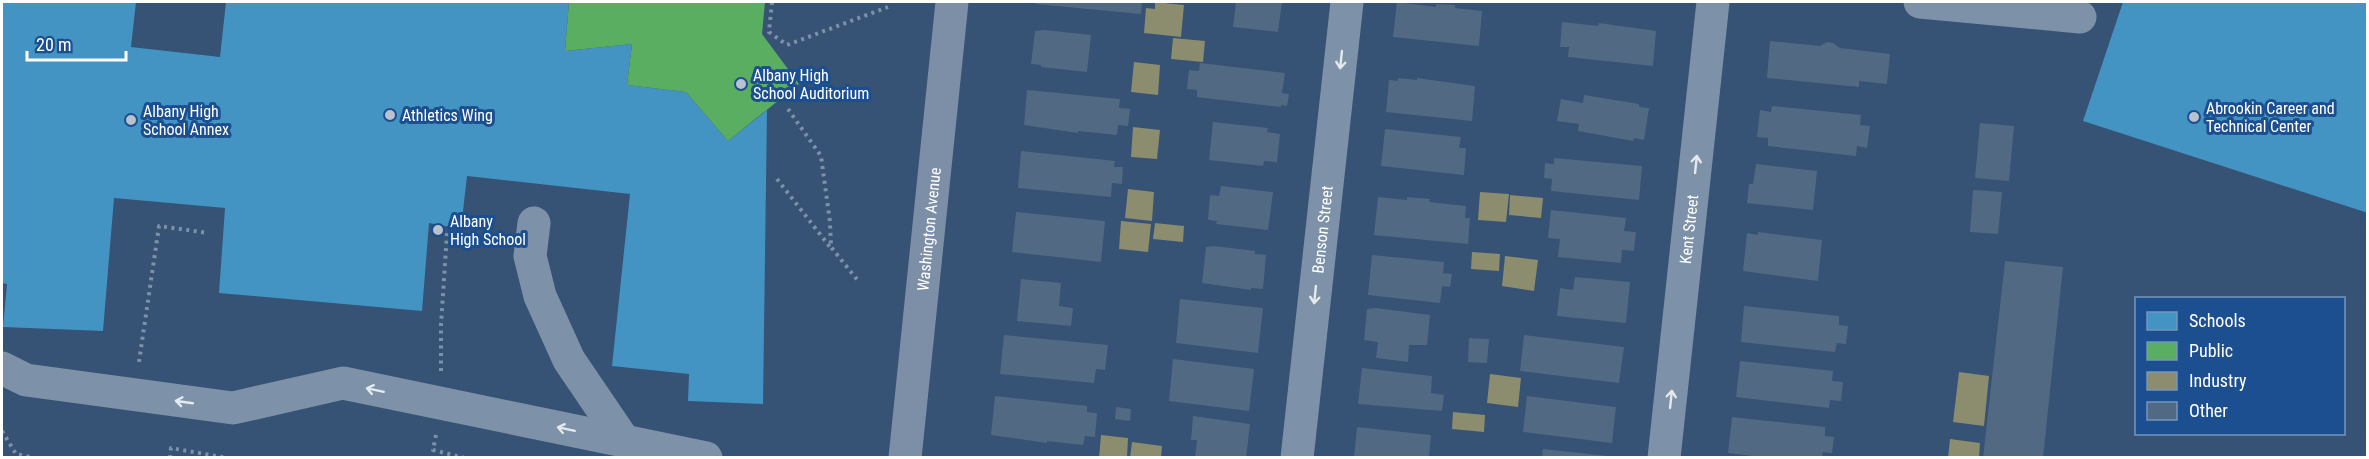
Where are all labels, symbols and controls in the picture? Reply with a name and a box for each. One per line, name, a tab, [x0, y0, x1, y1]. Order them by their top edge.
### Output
scale bar	[27, 24, 126, 62]
text: 20 m	[36, 34, 71, 55]
one-way arrow	[1335, 49, 1346, 69]
place label: Albany High School Auditorium	[753, 66, 869, 103]
marker: Albany High School Auditorium	[734, 77, 748, 91]
place label: Abrookin Career and Technical Center	[2206, 99, 2335, 136]
place label: Albany High School Annex	[143, 102, 229, 139]
place label: Athletics Wing	[402, 106, 493, 125]
marker: Athletics Wing	[383, 108, 397, 122]
marker: Abrookin Career and Technical Center	[2187, 110, 2201, 124]
marker: Albany High School Annex	[124, 113, 138, 127]
one-way arrow	[1691, 154, 1702, 174]
street label: Washington Avenue	[913, 167, 945, 292]
street label: Benson Street	[1308, 184, 1337, 274]
street label: Kent Street	[1676, 193, 1702, 265]
place label: Albany High School	[450, 212, 526, 249]
marker: Albany High School	[431, 223, 445, 237]
one-way arrow	[1309, 285, 1320, 305]
legend	[2135, 297, 2345, 435]
text: Schools	[2189, 310, 2246, 331]
text: Public	[2189, 340, 2233, 361]
text: Industry	[2189, 370, 2247, 391]
one-way arrow	[366, 384, 385, 395]
one-way arrow	[1665, 390, 1676, 410]
one-way arrow	[175, 396, 194, 407]
text: Other	[2189, 400, 2228, 421]
one-way arrow	[557, 423, 576, 434]

